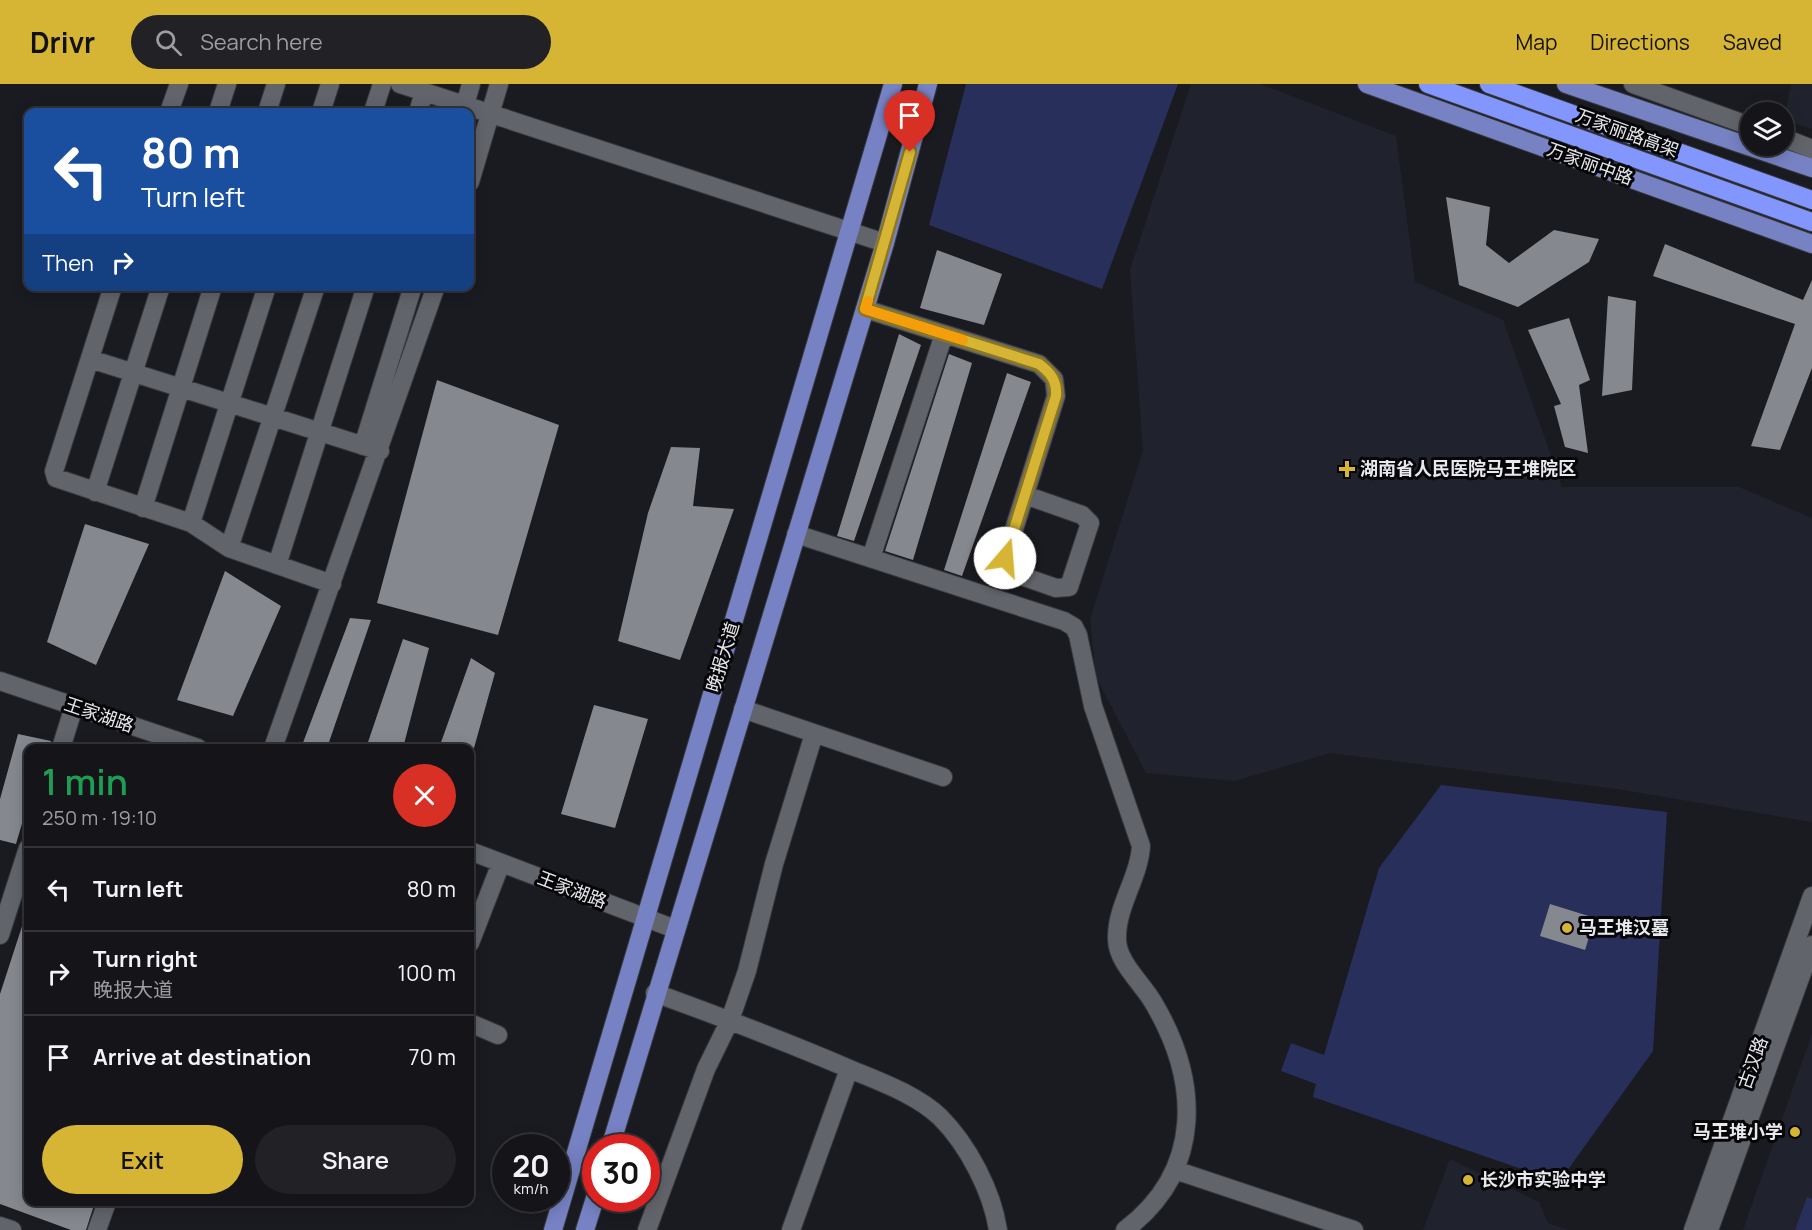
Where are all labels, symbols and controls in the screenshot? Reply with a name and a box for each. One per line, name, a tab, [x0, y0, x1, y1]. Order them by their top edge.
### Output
search box	[131, 15, 551, 69]
text: Drivr	[30, 23, 95, 61]
icon: search	[152, 26, 185, 59]
text: Search here	[200, 27, 323, 57]
text: Map	[1516, 28, 1557, 56]
text: Directions	[1590, 28, 1690, 56]
text: Saved	[1723, 28, 1782, 56]
pin	[884, 90, 935, 152]
icon: arrive	[893, 99, 926, 132]
street label: 万家丽路高架	[1572, 102, 1682, 162]
map controls	[1740, 102, 1794, 156]
button: layers	[1740, 102, 1794, 156]
text: 80 m	[141, 123, 241, 181]
icon: left	[42, 132, 120, 210]
street label: 万家丽中路	[1544, 136, 1637, 190]
text: Turn left	[141, 178, 245, 215]
icon: right	[106, 246, 139, 279]
text: Then	[42, 248, 94, 278]
place label: 湖南省人民医院马王堆院区	[1360, 456, 1576, 480]
marker: 湖南省人民医院马王堆院区	[1338, 460, 1356, 478]
position arrow	[973, 526, 1037, 590]
street label: 晚报大道	[700, 619, 744, 695]
street label: 王家湖路	[61, 691, 137, 737]
text: 1 min	[42, 757, 128, 806]
button: close	[393, 764, 456, 827]
text: 250 m · 19:10	[42, 804, 157, 831]
street label: 王家湖路	[534, 865, 610, 913]
icon: left	[42, 873, 75, 906]
text: Turn left	[93, 874, 183, 904]
text: 80 m	[407, 874, 456, 904]
place label: 马王堆汉墓	[1579, 915, 1669, 939]
marker: 马王堆汉墓	[1560, 921, 1574, 935]
text: Turn right	[93, 944, 198, 974]
icon: right	[42, 957, 75, 990]
text: 100 m	[398, 958, 456, 988]
text: 晚报大道	[93, 976, 173, 1003]
street label: 古汉路	[1732, 1033, 1773, 1092]
icon: arrive	[42, 1041, 75, 1074]
text: Arrive at destination	[93, 1042, 311, 1072]
text: 70 m	[408, 1042, 456, 1072]
place label: 马王堆小学	[1693, 1119, 1783, 1143]
button: Exit	[42, 1125, 243, 1194]
button: Share	[255, 1125, 456, 1194]
marker: 马王堆小学	[1788, 1125, 1802, 1139]
speed limit sign: 30	[582, 1134, 660, 1212]
text: 20	[512, 1145, 550, 1186]
place label: 长沙市实验中学	[1480, 1167, 1606, 1191]
marker: 长沙市实验中学	[1461, 1173, 1475, 1187]
text: km/h	[514, 1178, 548, 1199]

